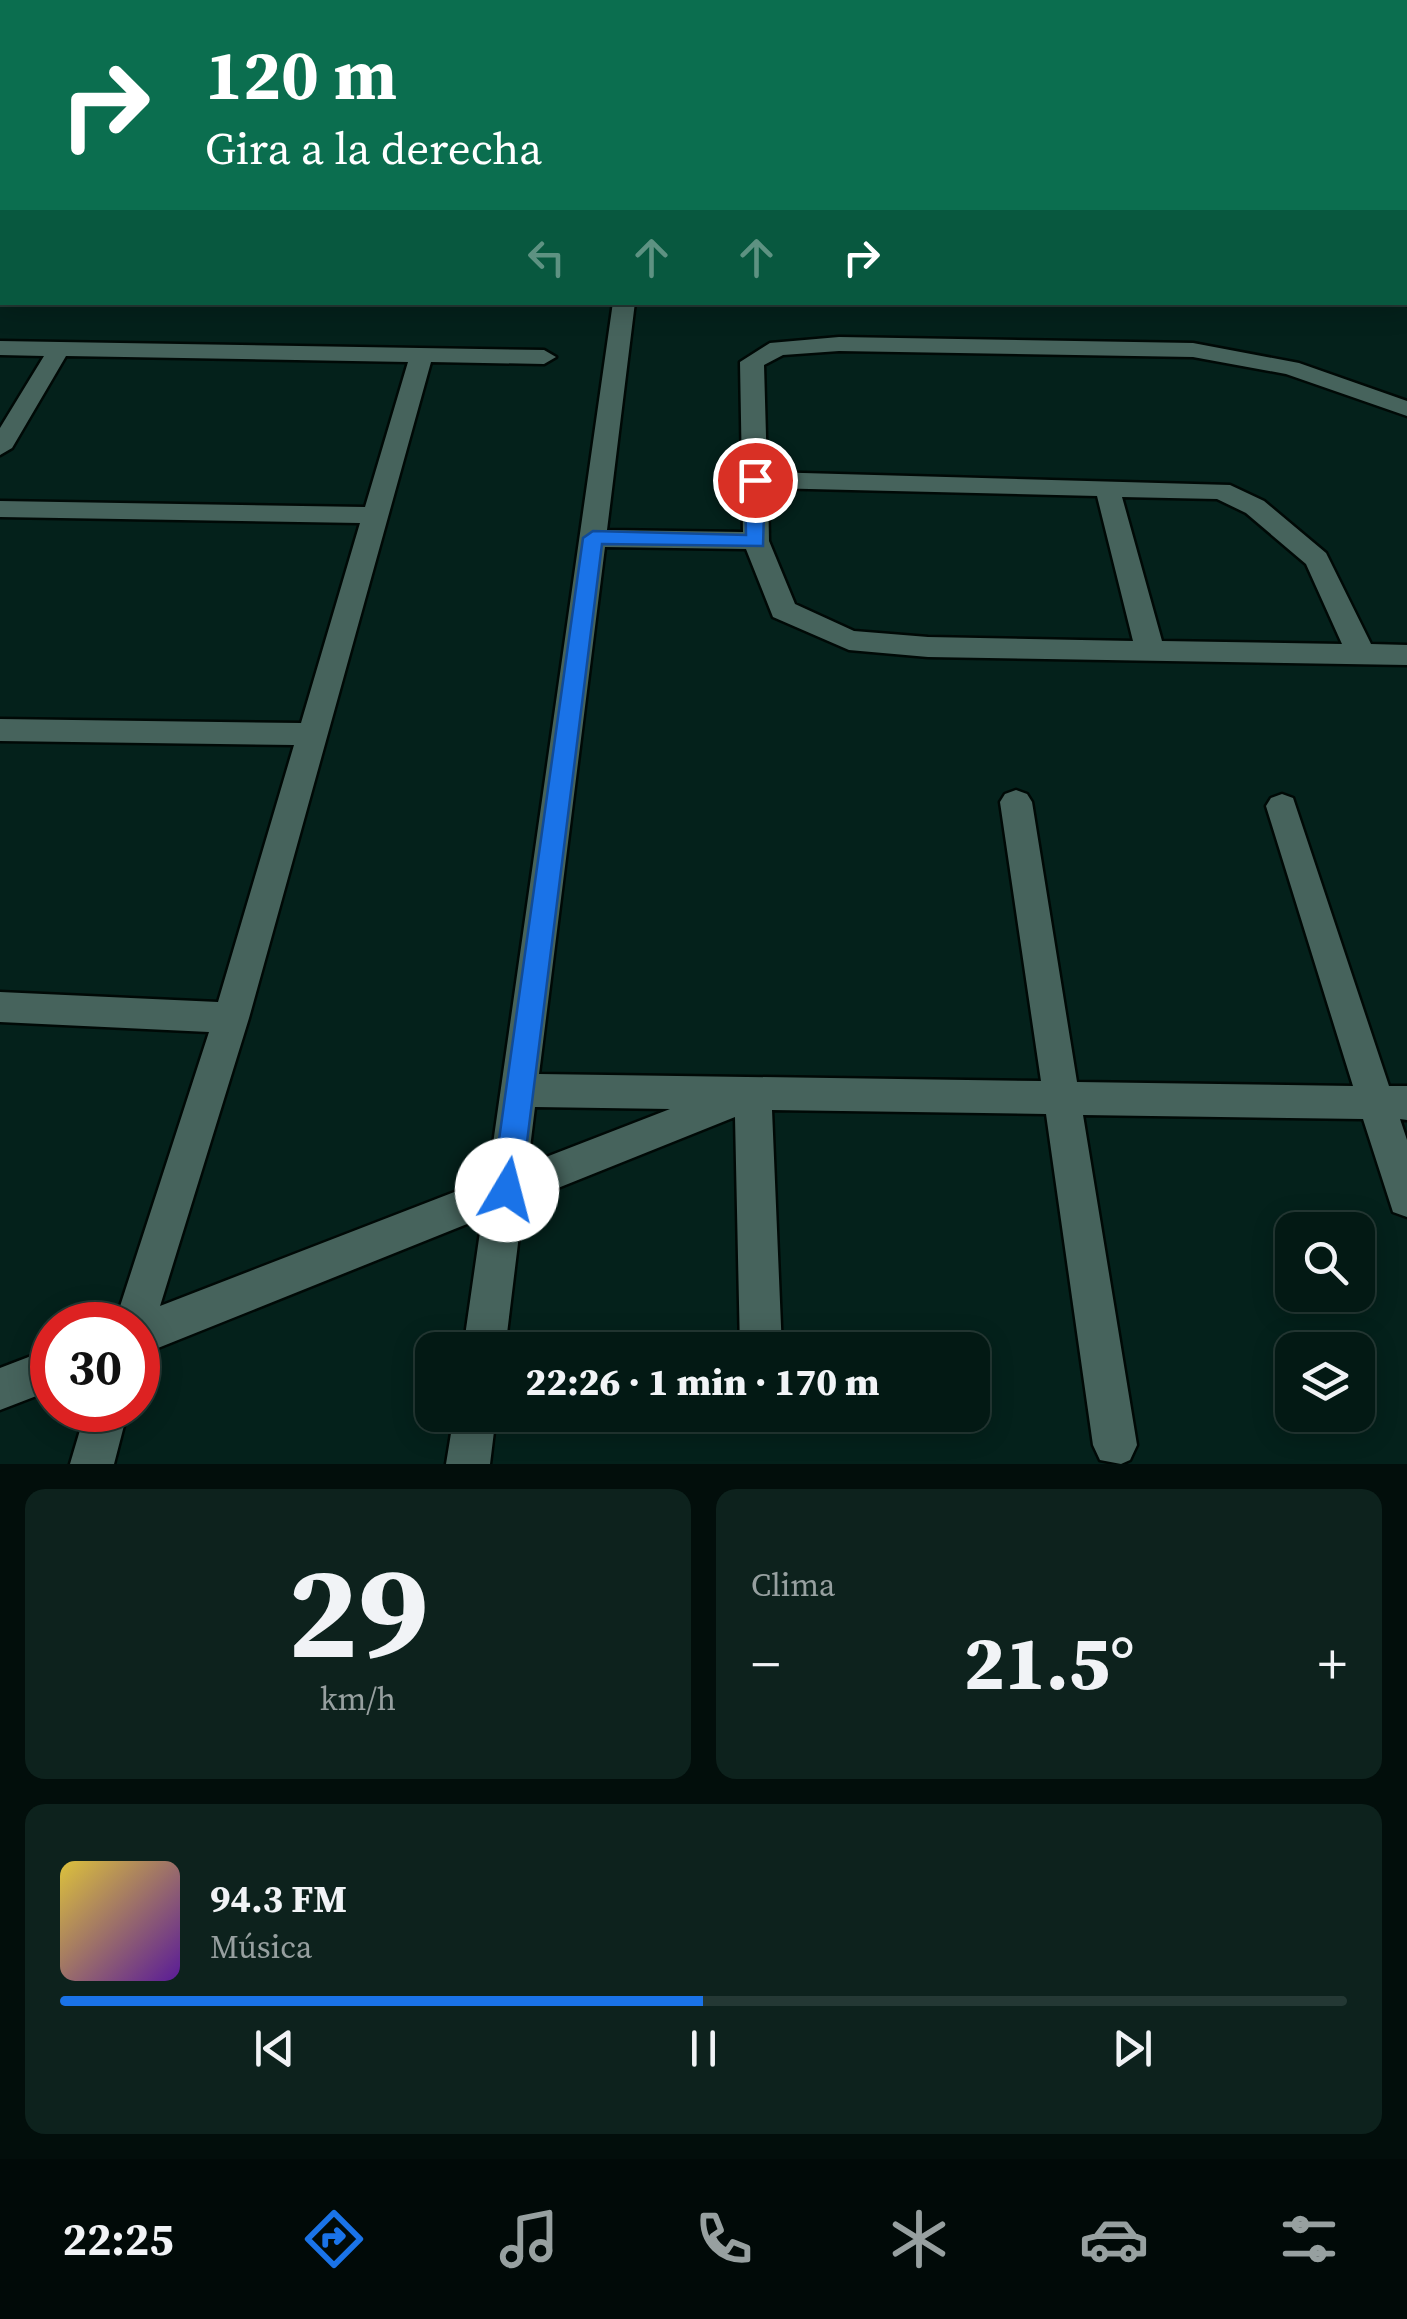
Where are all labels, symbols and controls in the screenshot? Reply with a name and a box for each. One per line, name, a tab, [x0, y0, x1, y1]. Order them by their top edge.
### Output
text: 120 m	[205, 26, 397, 122]
icon: right	[40, 40, 170, 170]
text: Gira a la derecha	[205, 117, 542, 179]
icon: left	[519, 230, 574, 285]
icon: ahead	[624, 230, 679, 285]
icon: ahead	[729, 230, 784, 285]
icon: right	[834, 230, 889, 285]
pin	[713, 438, 798, 523]
icon: arrive	[728, 453, 783, 508]
position arrow	[455, 1138, 559, 1242]
map controls	[1275, 1212, 1375, 1432]
button: search	[1275, 1212, 1375, 1312]
speed limit sign: 30	[30, 1302, 160, 1432]
button: layers	[1275, 1332, 1375, 1432]
text: 22:26 · 1 min · 170 m	[525, 1356, 880, 1408]
text: 29	[288, 1522, 428, 1701]
text: Clima	[751, 1563, 835, 1607]
text: 21.5°	[963, 1611, 1135, 1714]
text: −	[751, 1626, 780, 1701]
text: +	[1318, 1626, 1347, 1701]
text: km/h	[320, 1677, 396, 1721]
text: 94.3 FM	[210, 1873, 347, 1925]
text: Música	[210, 1925, 312, 1969]
icon: previous	[247, 2021, 302, 2076]
icon: pause	[676, 2021, 731, 2076]
icon: next	[1105, 2021, 1160, 2076]
icon: directions	[299, 2204, 369, 2274]
icon: music	[494, 2204, 564, 2274]
icon: phone	[689, 2204, 759, 2274]
icon: climate	[884, 2204, 954, 2274]
icon: car	[1079, 2204, 1149, 2274]
icon: filters	[1274, 2204, 1344, 2274]
text: 22:25	[63, 2208, 174, 2270]

